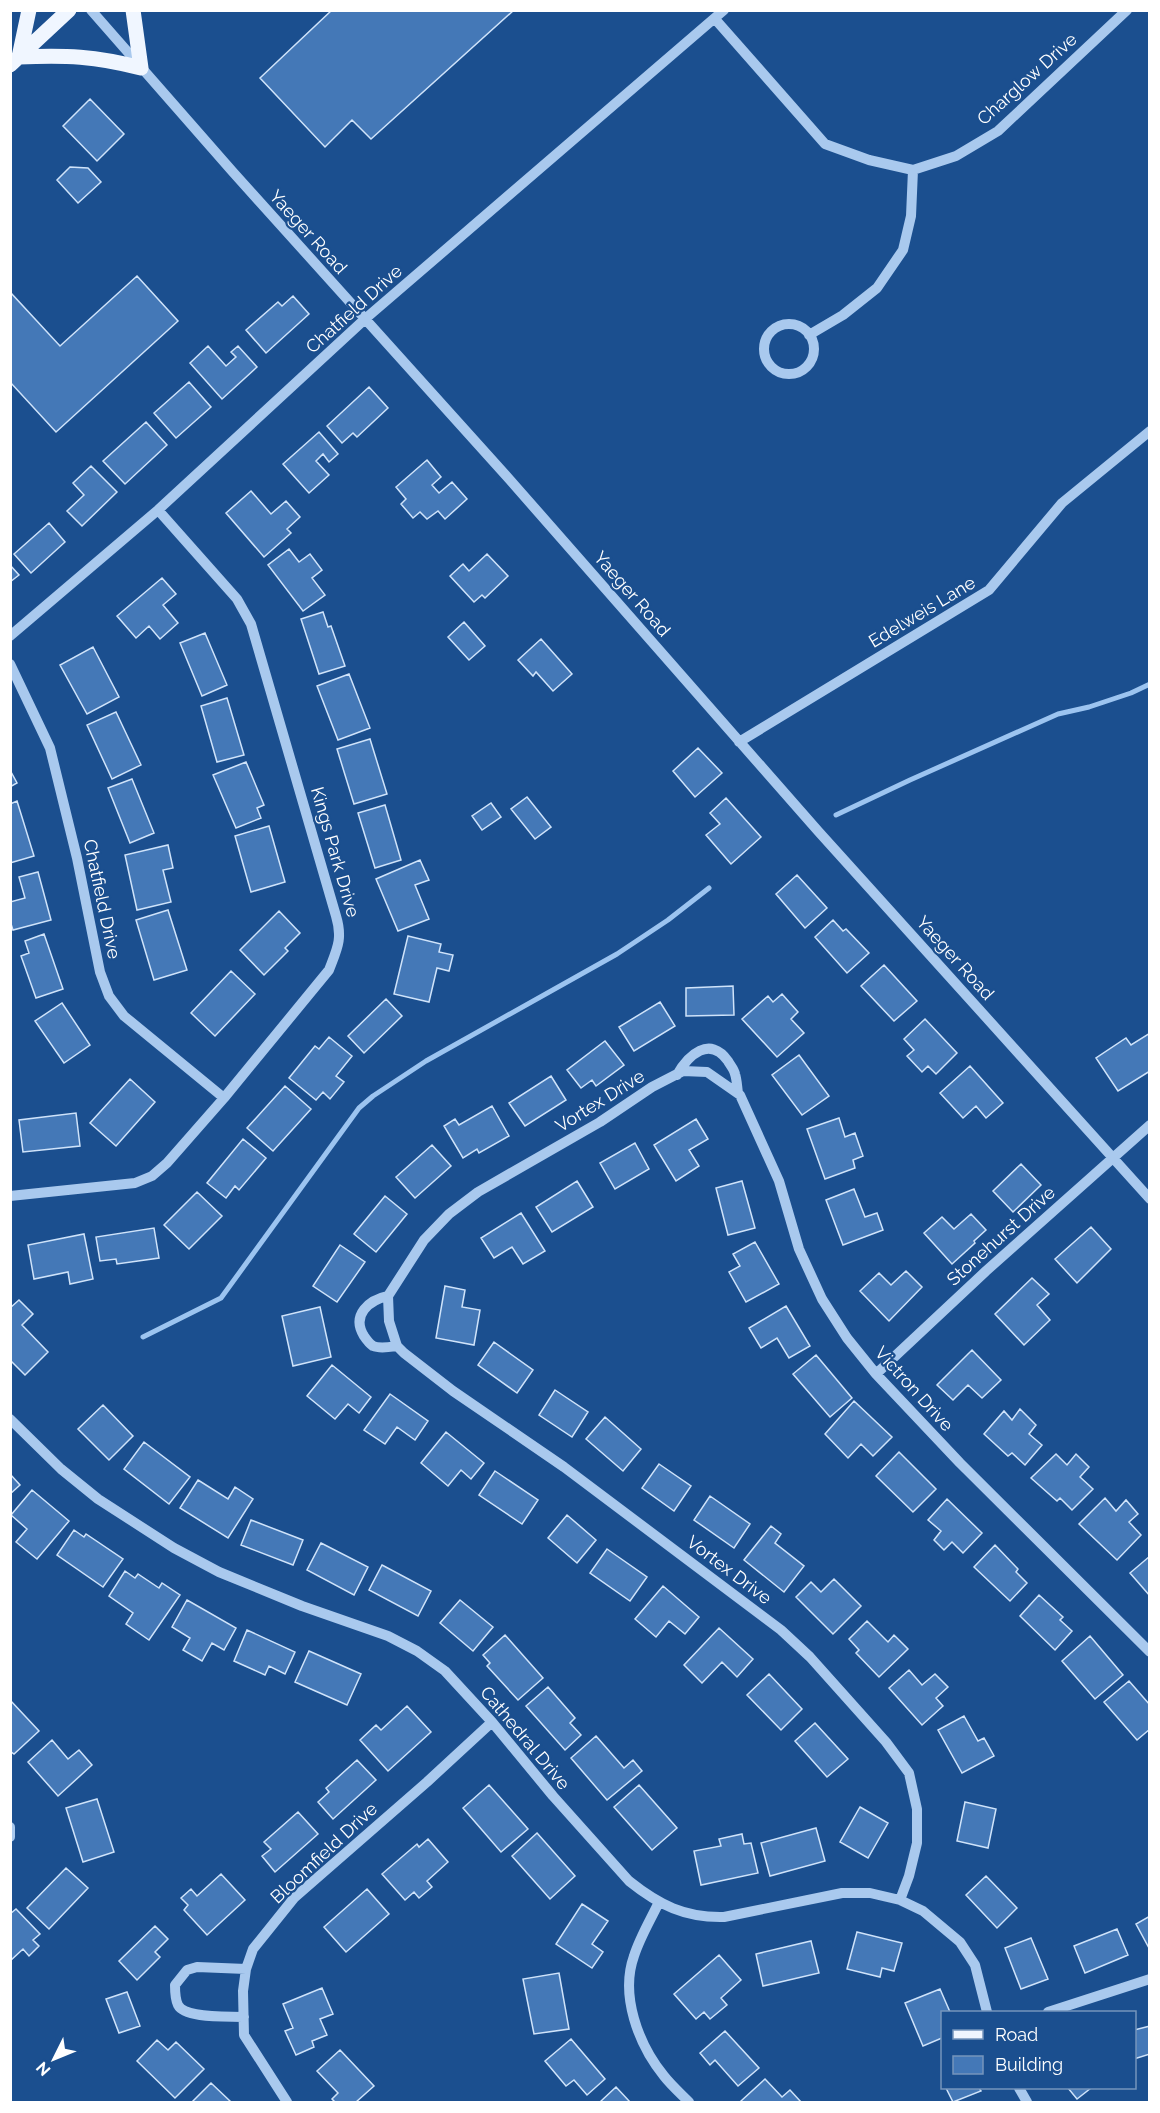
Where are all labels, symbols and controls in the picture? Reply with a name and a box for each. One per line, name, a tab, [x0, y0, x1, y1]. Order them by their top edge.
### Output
street label: Charglow Drive	[973, 28, 1081, 129]
street label: Yaeger Road	[265, 185, 352, 278]
street label: Chatfield Drive	[301, 260, 406, 357]
street label: Yaeger Road	[590, 547, 675, 640]
street label: Edelweis Lane	[865, 571, 979, 652]
street label: Kings Park Drive	[307, 784, 364, 920]
street label: Chatfield Drive	[80, 837, 126, 961]
street label: Yaeger Road	[912, 911, 999, 1004]
street label: Vortex Drive	[551, 1065, 648, 1136]
street label: Stonehurst Drive	[942, 1181, 1059, 1290]
street label: Victron Drive	[871, 1342, 958, 1436]
street label: Vortex Drive	[683, 1531, 776, 1609]
street label: Cathedral Drive	[476, 1682, 575, 1794]
street label: Bloomfield Drive	[266, 1798, 382, 1907]
legend	[941, 2011, 1136, 2089]
text: Road	[995, 2024, 1038, 2045]
north arrow	[24, 2029, 84, 2089]
text: Building	[995, 2054, 1063, 2075]
text: N	[32, 2058, 55, 2080]

